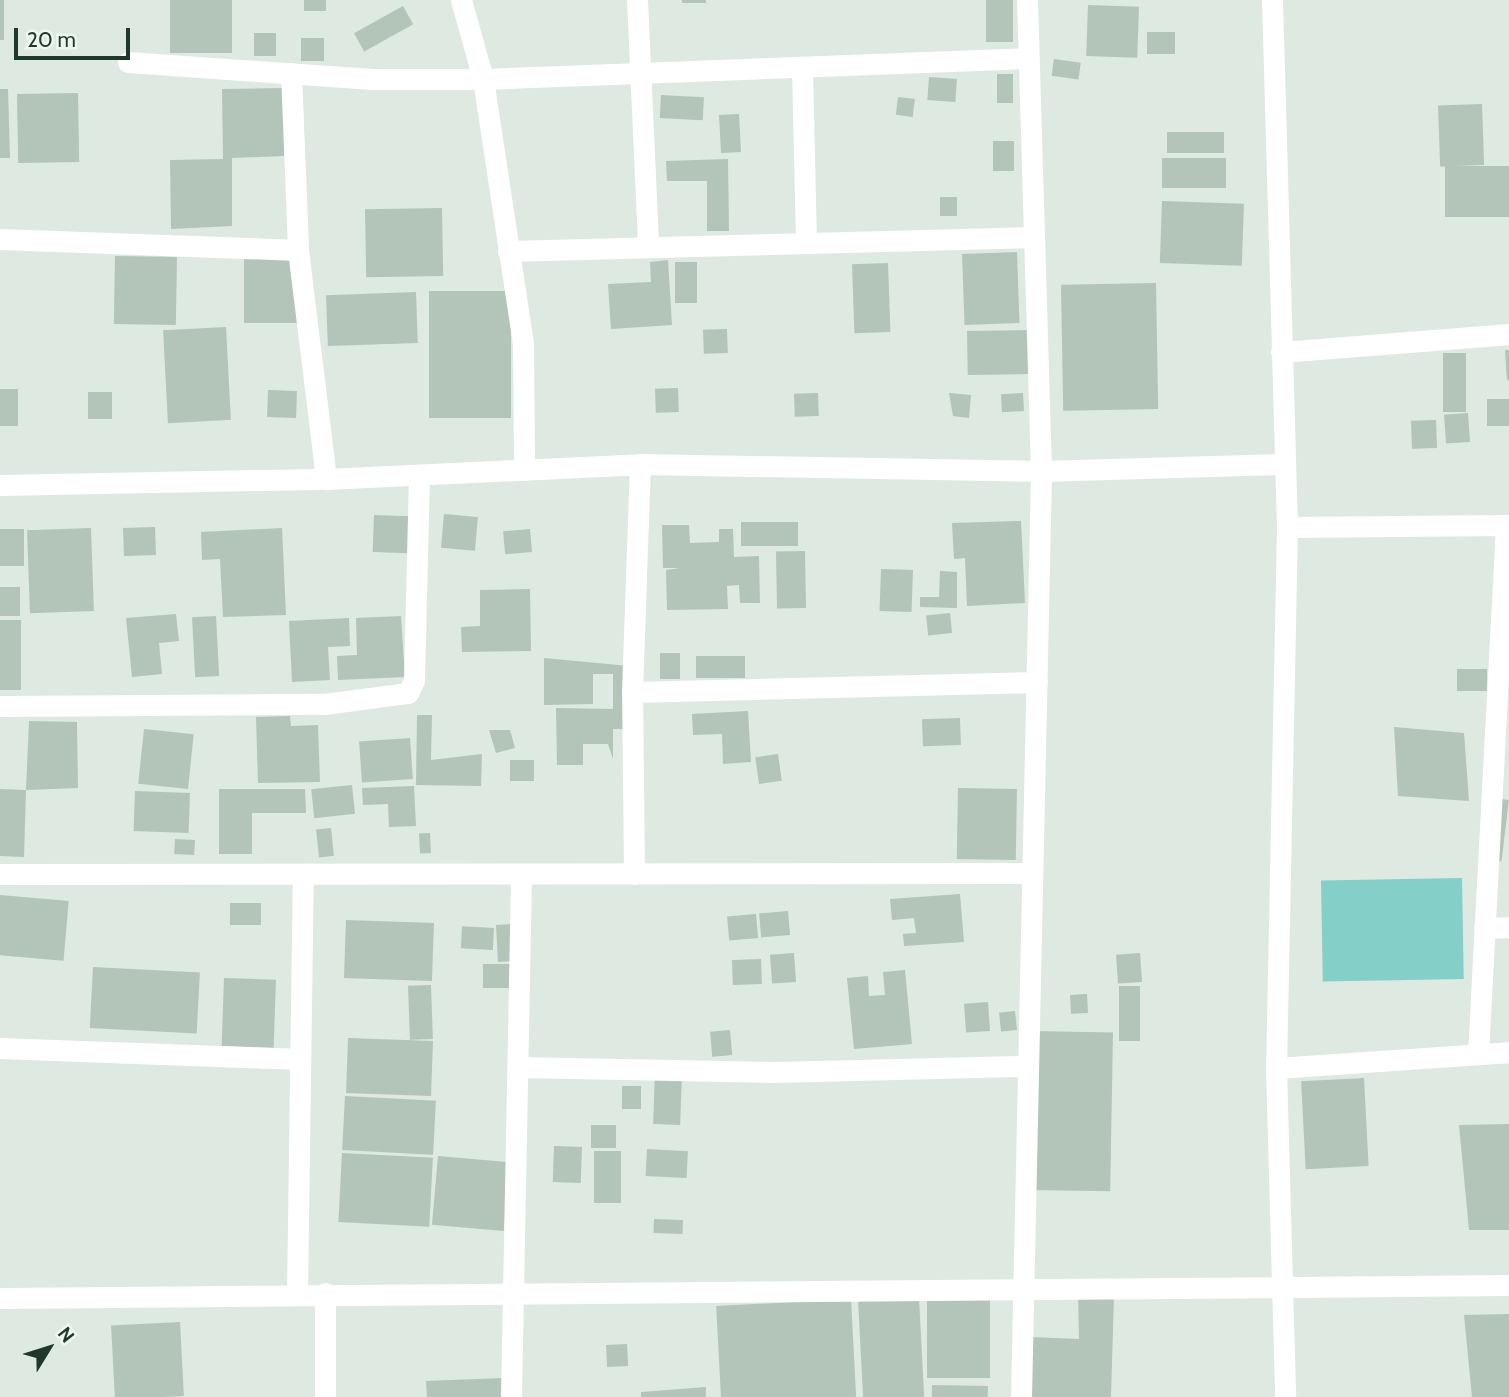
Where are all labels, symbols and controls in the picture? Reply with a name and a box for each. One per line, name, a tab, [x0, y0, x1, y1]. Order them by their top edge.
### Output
scale bar	[18, 14, 133, 58]
text: 20 m	[27, 27, 76, 52]
north arrow	[14, 1313, 84, 1383]
text: N	[53, 1322, 79, 1347]

